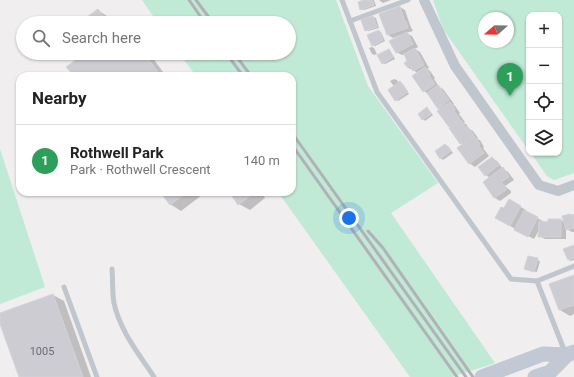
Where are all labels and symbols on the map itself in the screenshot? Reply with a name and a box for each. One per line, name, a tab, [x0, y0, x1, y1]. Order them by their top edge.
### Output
north arrow	[478, 12, 514, 48]
pin: 1	[497, 63, 523, 96]
your location	[339, 208, 359, 228]
house number: 1005	[30, 345, 54, 358]

